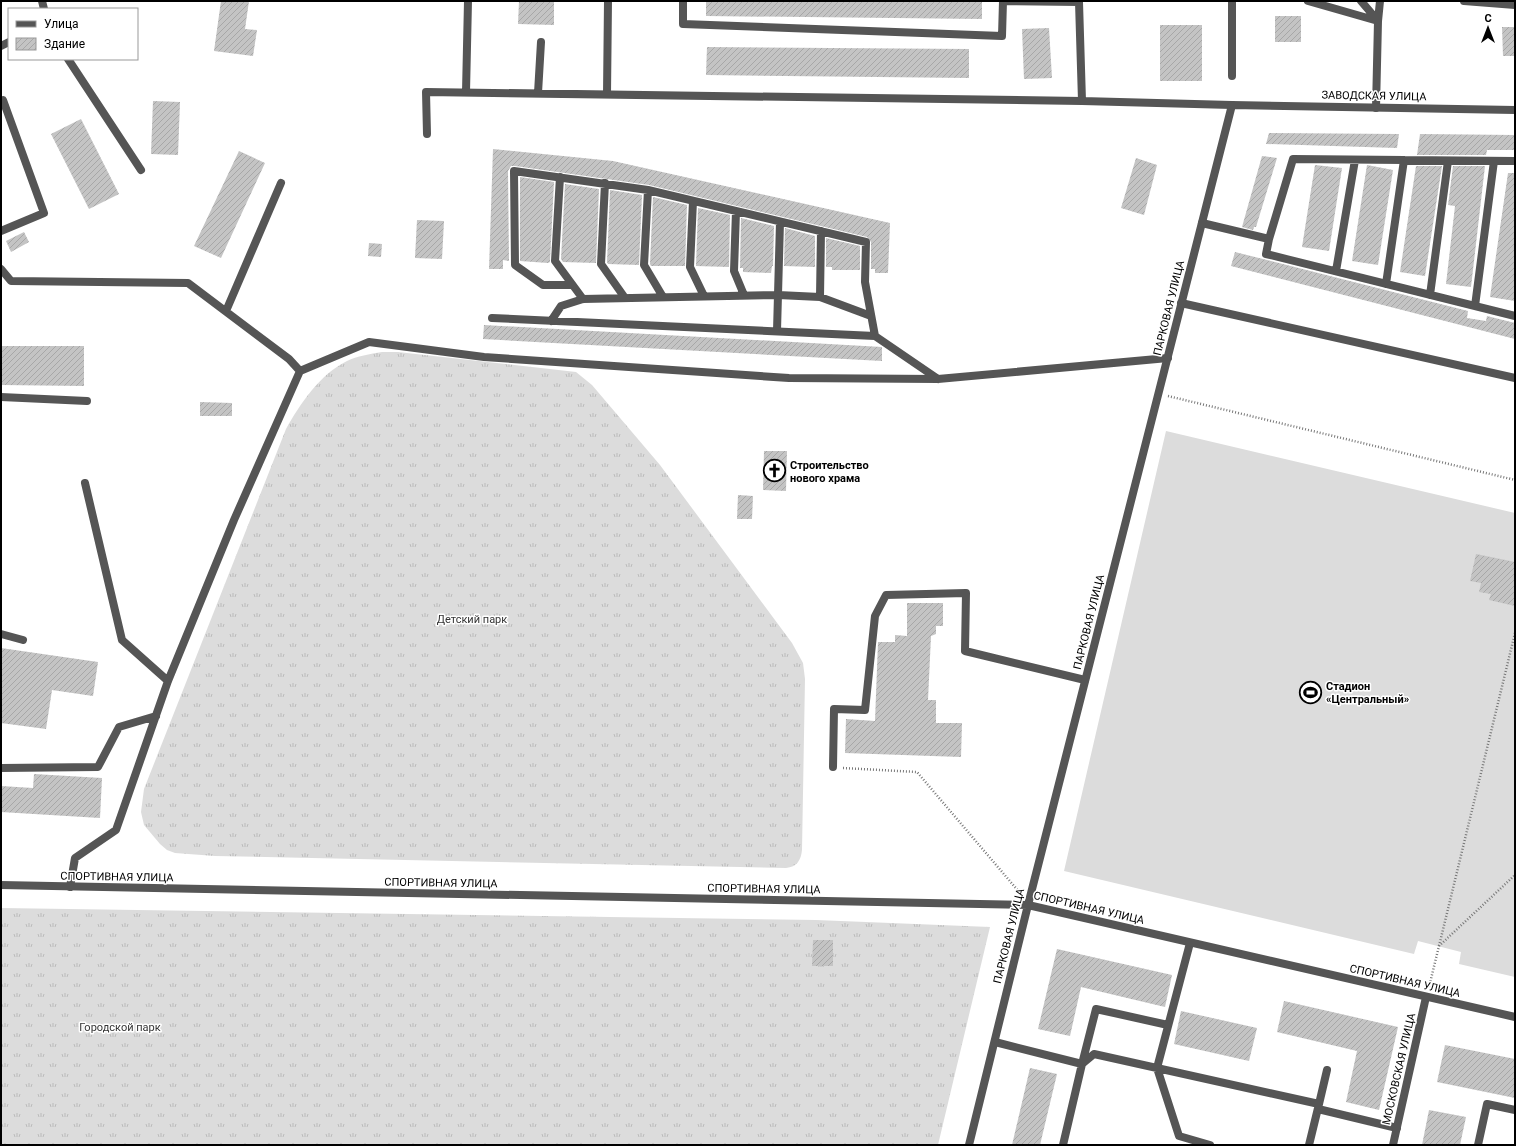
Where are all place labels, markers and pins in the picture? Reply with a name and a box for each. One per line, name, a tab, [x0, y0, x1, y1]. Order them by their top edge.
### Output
church icon: Строительство нового храма	[762, 458, 788, 484]
place label: Строительство нового храма	[790, 459, 869, 485]
sports icon: Стадион «Центральный»	[1297, 679, 1323, 705]
place label: Стадион «Центральный»	[1326, 680, 1410, 706]

